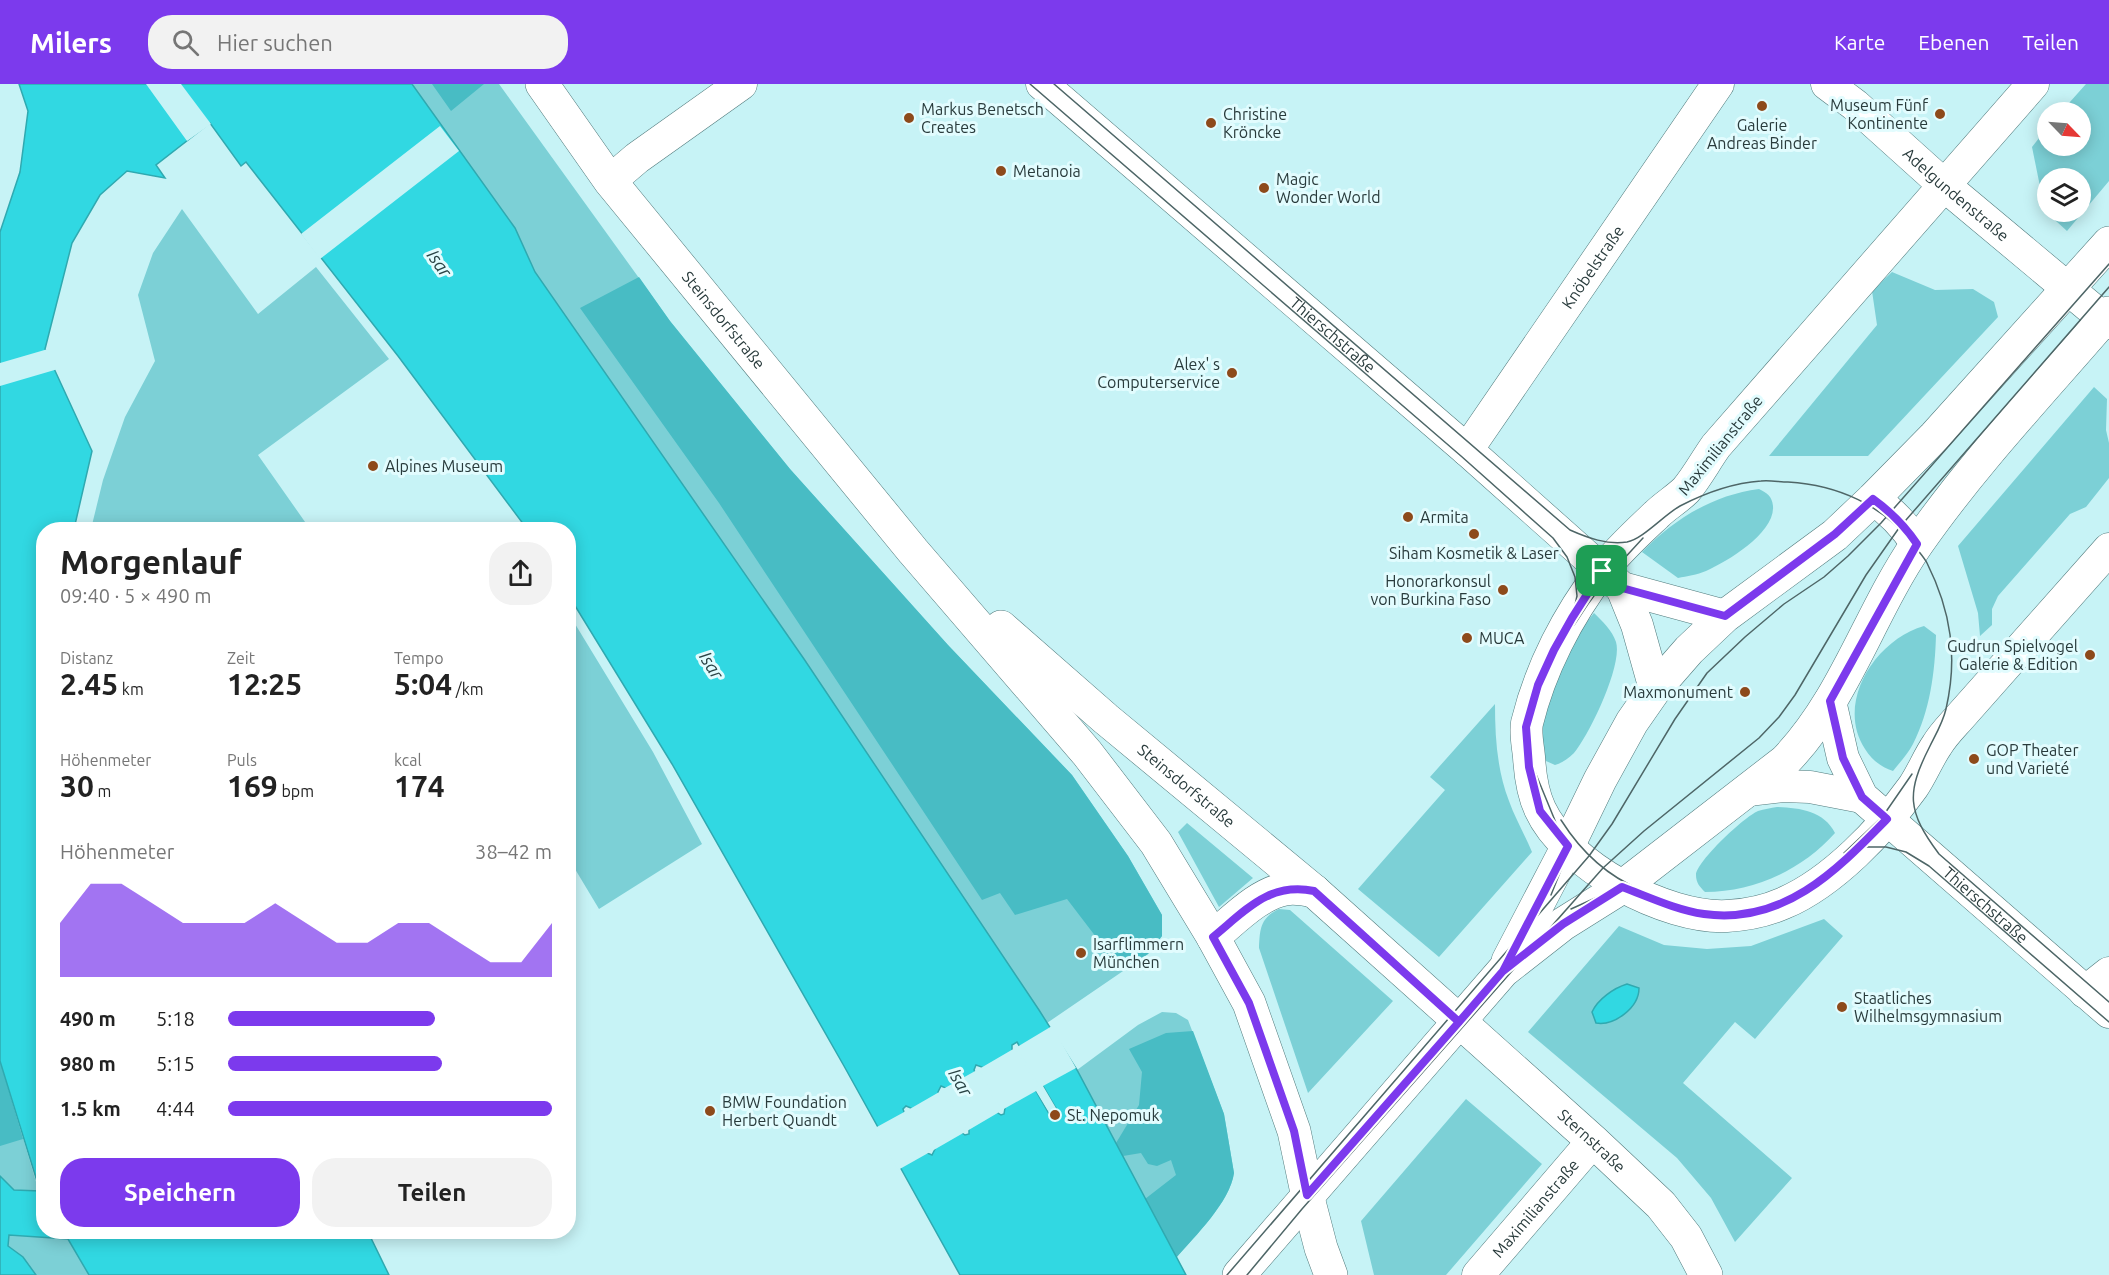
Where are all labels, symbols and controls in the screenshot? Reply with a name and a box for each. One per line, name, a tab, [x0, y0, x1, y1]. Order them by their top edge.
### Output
search box	[148, 15, 568, 69]
icon: search	[169, 26, 202, 59]
text: Milers	[30, 27, 112, 58]
text: Hier suchen	[217, 30, 333, 55]
text: Karte	[1834, 30, 1885, 54]
text: Ebenen	[1918, 30, 1990, 54]
text: Teilen	[2023, 30, 2079, 54]
place label: Museum Fünf Kontinente	[1830, 96, 1929, 132]
marker: Galerie Andreas Binder	[1755, 99, 1769, 113]
place label: Markus Benetsch Creates	[921, 100, 1044, 136]
north arrow	[2037, 102, 2091, 156]
map controls	[2037, 102, 2091, 222]
place label: Christine Kröncke	[1223, 105, 1287, 141]
marker: Museum Fünf Kontinente	[1933, 107, 1947, 121]
marker: Markus Benetsch Creates	[902, 111, 916, 125]
marker: Christine Kröncke	[1204, 116, 1218, 130]
place label: Galerie Andreas Binder	[1707, 116, 1817, 152]
street label: Adelgundenstraße	[1900, 144, 2013, 245]
place label: Metanoia	[1013, 162, 1081, 180]
marker: Metanoia	[994, 164, 1008, 178]
button: layers	[2037, 168, 2091, 222]
place label: Magic Wonder World	[1276, 170, 1381, 206]
marker: Magic Wonder World	[1257, 181, 1271, 195]
street label: Knöbelstraße	[1558, 222, 1627, 312]
water label: Isar	[424, 246, 457, 281]
street label: Steinsdorfstraße	[679, 268, 769, 372]
street label: Thierschstraße	[1287, 293, 1379, 376]
place label: Alex' s Computerservice	[1097, 355, 1220, 391]
marker: Alex' s Computerservice	[1225, 366, 1239, 380]
street label: Maximilianstraße	[1674, 391, 1766, 499]
place label: Alpines Museum	[385, 457, 503, 475]
marker: Alpines Museum	[366, 459, 380, 473]
place label: Armita	[1420, 508, 1469, 526]
marker: Armita	[1401, 510, 1415, 524]
marker: Siham Kosmetik & Laser	[1467, 527, 1481, 541]
button: share	[489, 542, 552, 605]
text: Morgenlauf	[60, 543, 242, 580]
place label: Siham Kosmetik & Laser	[1389, 544, 1559, 562]
pin	[1576, 545, 1627, 596]
icon: arrive	[1585, 554, 1618, 587]
place label: Honorarkonsul von Burkina Faso	[1370, 572, 1491, 608]
marker: Honorarkonsul von Burkina Faso	[1496, 583, 1510, 597]
text: 09:40 · 5 × 490 m	[60, 584, 212, 607]
place label: MUCA	[1479, 629, 1525, 647]
marker: MUCA	[1460, 631, 1474, 645]
place label: Gudrun Spielvogel Galerie & Edition	[1947, 637, 2078, 673]
water label: Isar	[696, 648, 729, 683]
marker: Gudrun Spielvogel Galerie & Edition	[2083, 648, 2097, 662]
text: Distanz	[60, 649, 113, 667]
text: Zeit	[227, 649, 255, 667]
text: Tempo	[394, 649, 444, 667]
text: 2.45	[60, 667, 118, 701]
text: 12:25	[227, 667, 302, 701]
text: 5:04	[394, 667, 452, 701]
text: km	[118, 680, 144, 698]
text: /km	[452, 680, 484, 698]
place label: Maxmonument	[1623, 683, 1734, 701]
marker: Maxmonument	[1738, 685, 1752, 699]
street label: Steinsdorfstraße	[1134, 740, 1239, 831]
place label: GOP Theater und Varieté	[1986, 741, 2079, 777]
text: Höhenmeter	[60, 751, 151, 769]
text: Puls	[227, 751, 257, 769]
text: kcal	[394, 751, 422, 769]
marker: GOP Theater und Varieté	[1967, 752, 1981, 766]
text: 30	[60, 769, 94, 803]
text: 169	[227, 769, 278, 803]
text: 174	[394, 769, 445, 803]
text: m	[94, 782, 111, 800]
text: bpm	[278, 782, 314, 800]
text: Höhenmeter	[60, 840, 174, 863]
text: 38–42 m	[475, 840, 552, 863]
street label: Thierschstraße	[1940, 863, 2032, 947]
place label: Isarflimmern München	[1093, 935, 1184, 971]
marker: Isarflimmern München	[1074, 946, 1088, 960]
place label: Staatliches Wilhelmsgymnasium	[1854, 989, 2002, 1025]
marker: Staatliches Wilhelmsgymnasium	[1835, 1000, 1849, 1014]
text: 490 m	[60, 1007, 116, 1030]
text: 5:18	[156, 1007, 195, 1030]
text: 980 m	[60, 1052, 116, 1075]
text: 5:15	[156, 1052, 195, 1075]
water label: Isar	[945, 1065, 977, 1100]
place label: BMW Foundation Herbert Quandt	[722, 1093, 847, 1129]
text: 1.5 km	[60, 1097, 121, 1120]
text: 4:44	[156, 1097, 195, 1120]
marker: BMW Foundation Herbert Quandt	[703, 1104, 717, 1118]
street label: Sternstraße	[1555, 1105, 1629, 1176]
place label: St. Nepomuk	[1067, 1106, 1159, 1124]
marker: St. Nepomuk	[1048, 1108, 1062, 1122]
street label: Maximilianstraße	[1488, 1156, 1582, 1261]
button: Speichern	[60, 1158, 300, 1227]
button: Teilen	[312, 1158, 552, 1227]

